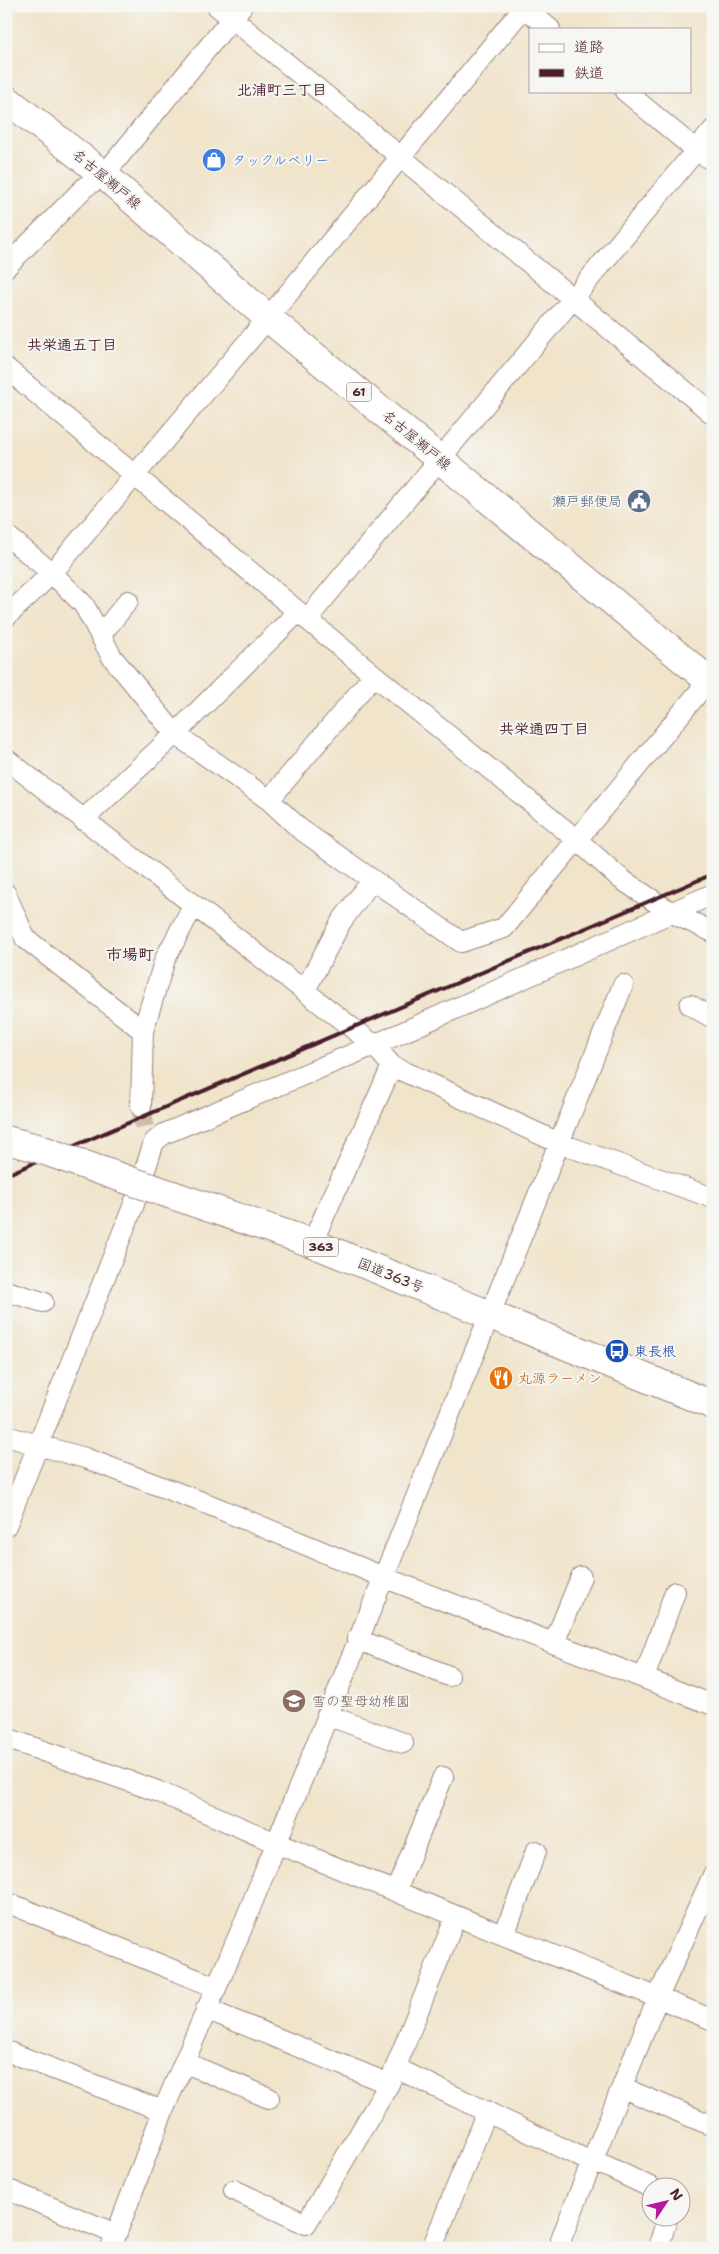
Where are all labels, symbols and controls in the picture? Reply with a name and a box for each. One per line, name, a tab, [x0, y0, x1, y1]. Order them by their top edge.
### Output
legend	[529, 28, 692, 92]
text: 道路	[574, 37, 604, 57]
text: 鉄道	[574, 63, 604, 83]
district label: 北浦町三丁目	[237, 80, 327, 100]
street label: 名古屋瀬戸線	[69, 145, 145, 213]
shop icon: タックルベリー	[201, 147, 227, 173]
place label: タックルベリー	[232, 151, 329, 169]
district label: 共栄通五丁目	[27, 335, 117, 355]
road number: 61	[346, 382, 372, 402]
street label: 名古屋瀬戸線	[379, 406, 455, 474]
public building icon: 瀬戸郵便局	[626, 488, 652, 514]
place label: 瀬戸郵便局	[552, 492, 622, 510]
district label: 共栄通四丁目	[499, 719, 589, 739]
district label: 市場町	[106, 944, 154, 965]
road number: 363	[304, 1238, 338, 1256]
street label: 国道363号	[355, 1254, 427, 1296]
bus stop icon: 東長根	[604, 1338, 630, 1364]
place label: 東長根	[634, 1342, 676, 1360]
restaurant icon: 丸源ラーメン	[488, 1365, 514, 1391]
place label: 丸源ラーメン	[518, 1369, 602, 1387]
school or university icon: 雪の聖母幼稚園	[281, 1688, 307, 1714]
place label: 雪の聖母幼稚園	[312, 1692, 410, 1710]
north arrow	[642, 2176, 692, 2226]
text: N	[666, 2185, 687, 2204]

